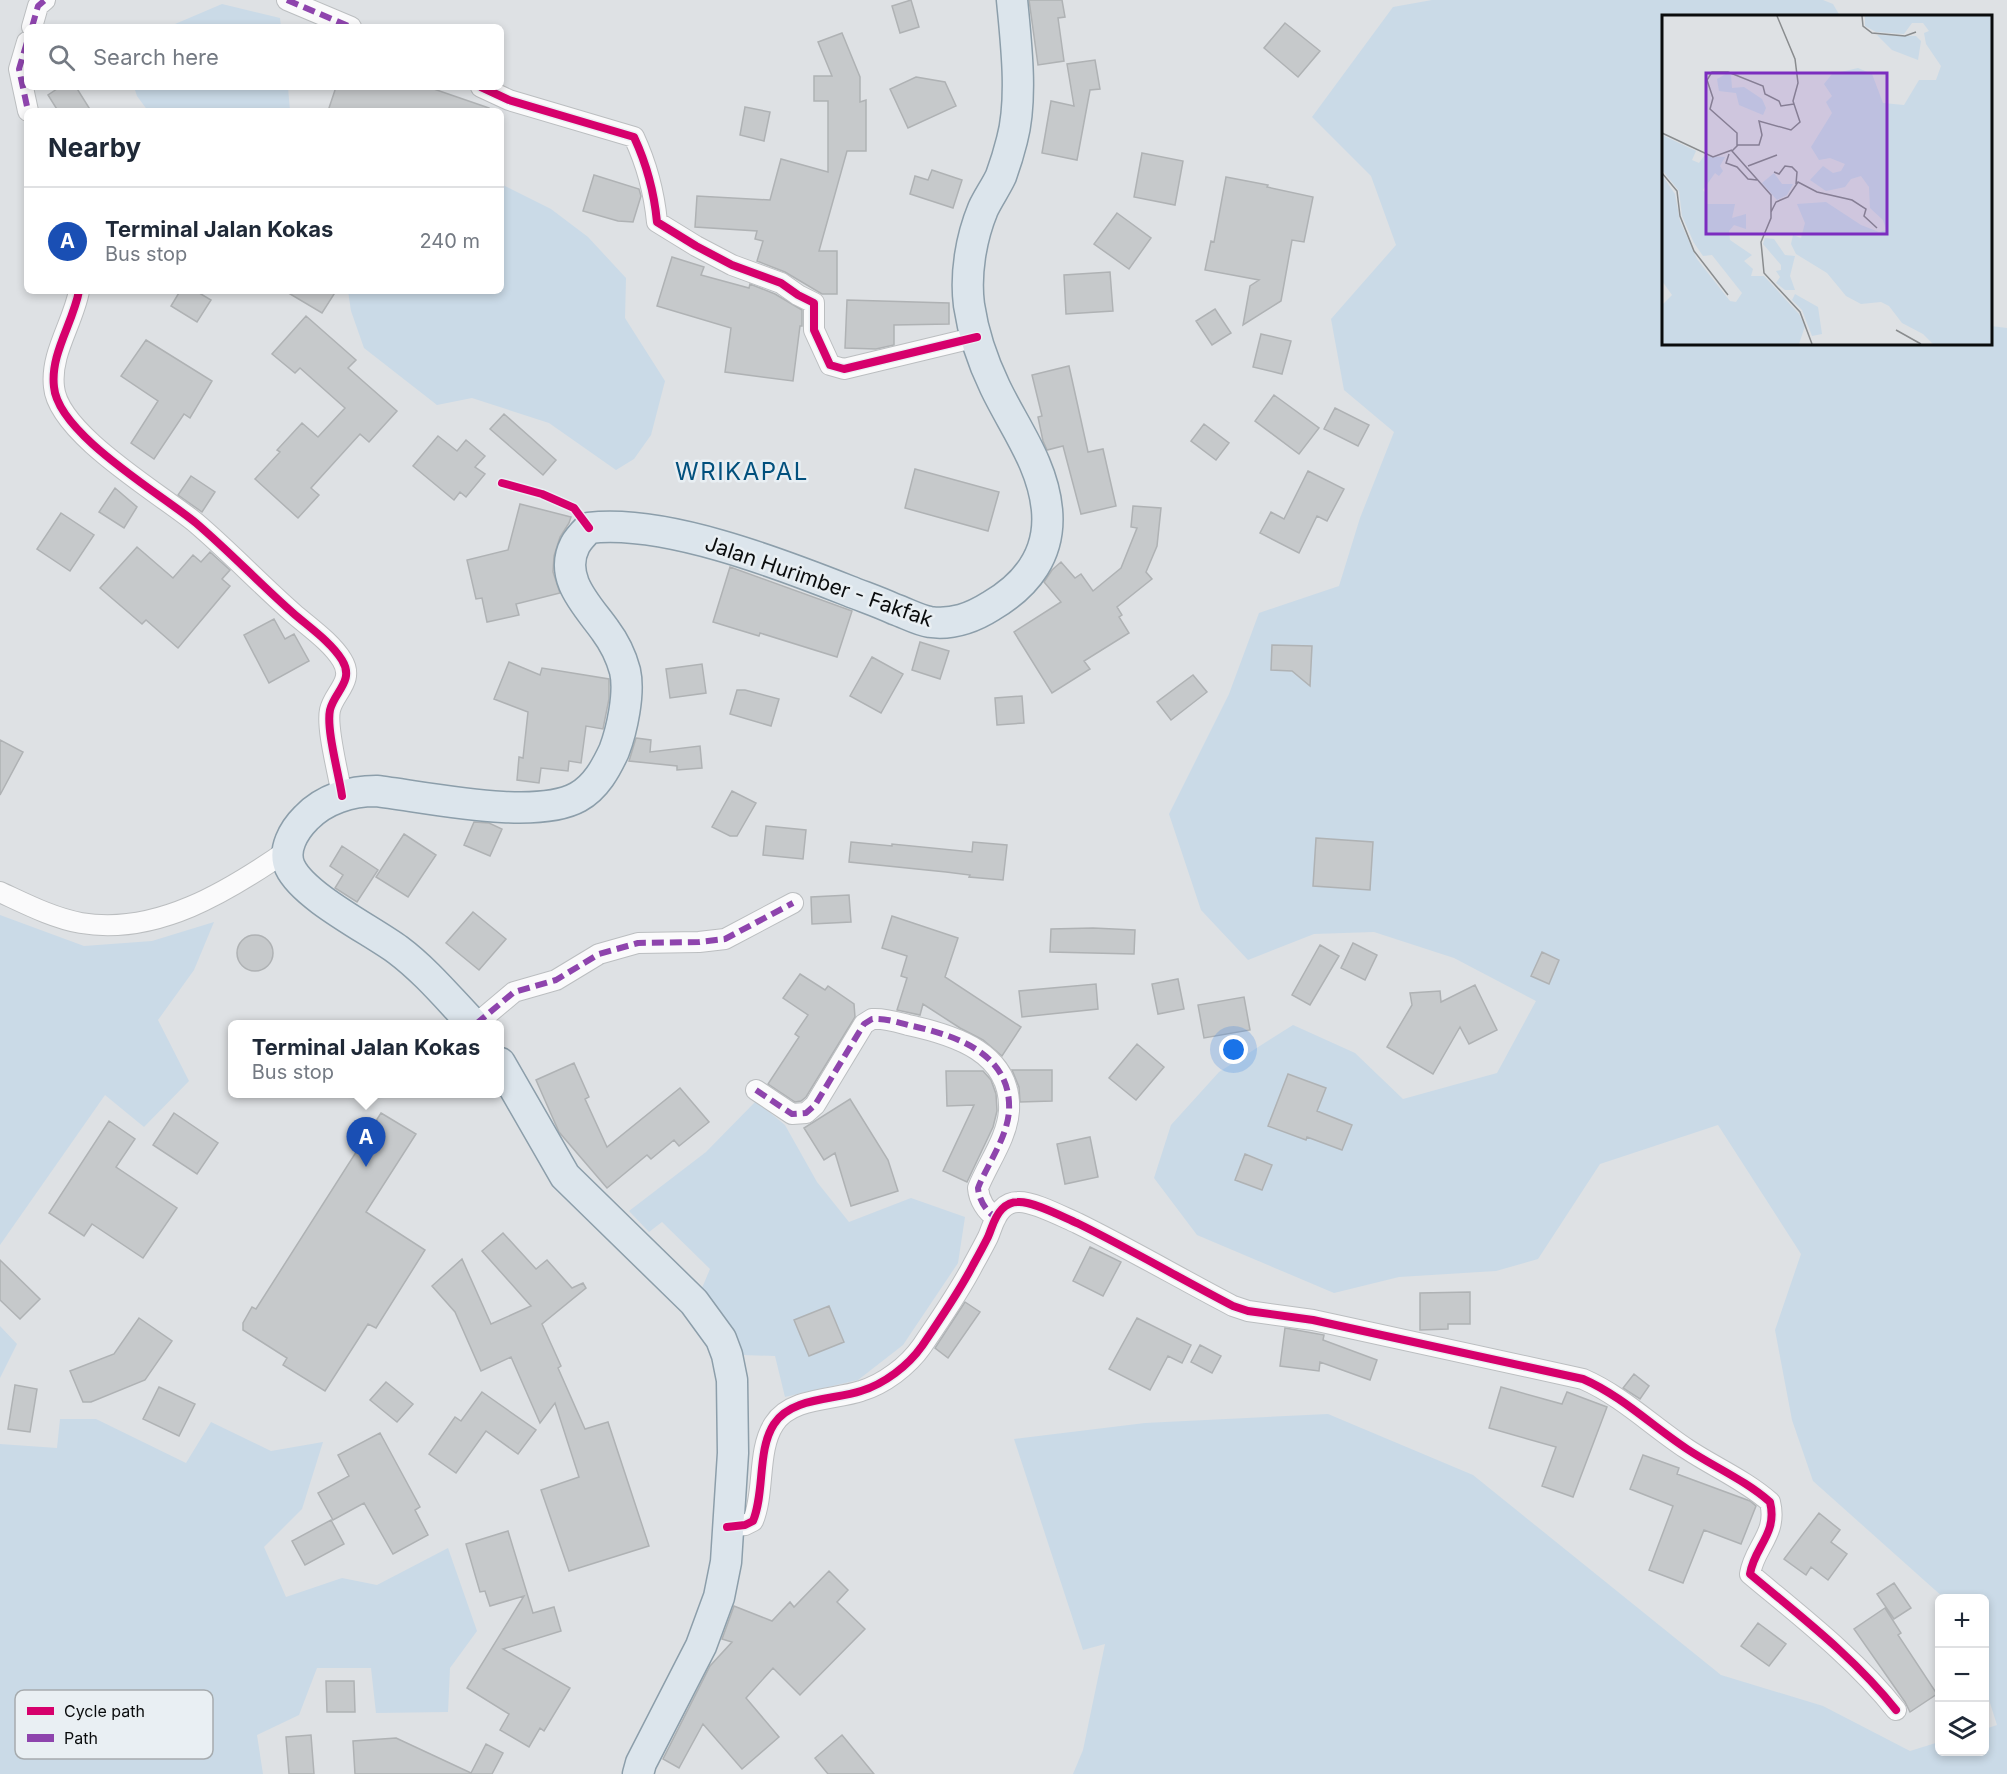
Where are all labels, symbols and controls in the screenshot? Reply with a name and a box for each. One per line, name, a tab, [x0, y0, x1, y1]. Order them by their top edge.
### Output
inset map	[1662, 15, 1992, 345]
search box	[24, 24, 504, 90]
icon: search	[45, 41, 78, 74]
text: Search here	[93, 44, 219, 70]
text: Nearby	[48, 132, 141, 163]
text: Terminal Jalan Kokas	[105, 216, 333, 242]
text: A	[60, 229, 75, 253]
text: 240 m	[419, 229, 480, 253]
text: Bus stop	[105, 242, 187, 266]
district label: WRIKAPAL	[675, 457, 809, 486]
street label: Jalan Hurimber - Fakfak	[702, 530, 937, 632]
popup	[228, 1020, 504, 1098]
text: Terminal Jalan Kokas	[252, 1034, 480, 1060]
your location	[1219, 1035, 1248, 1064]
text: Bus stop	[252, 1060, 334, 1084]
pin: A	[346, 1118, 386, 1167]
map controls	[1935, 1594, 1989, 1756]
button: +	[1935, 1594, 1989, 1648]
button: −	[1935, 1648, 1989, 1702]
legend	[15, 1690, 213, 1759]
text: Cycle path	[64, 1701, 145, 1721]
button: layers	[1935, 1702, 1989, 1756]
text: Path	[64, 1728, 98, 1748]

